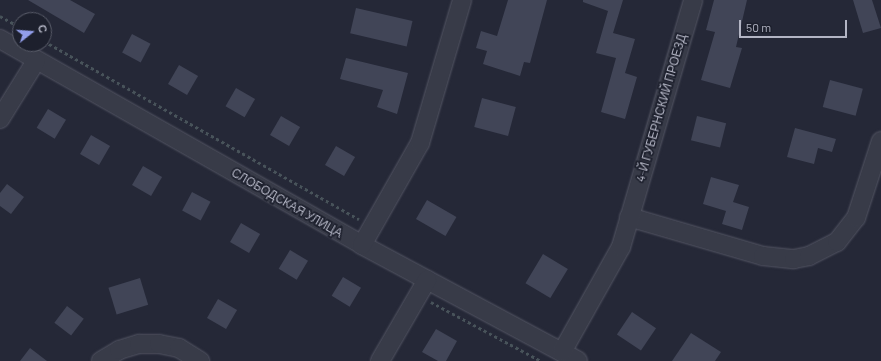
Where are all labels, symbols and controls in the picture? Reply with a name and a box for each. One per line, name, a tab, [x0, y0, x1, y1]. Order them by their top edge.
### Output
north arrow	[12, 12, 52, 52]
scale bar	[741, 12, 849, 38]
text: 50 m	[746, 20, 771, 34]
text: С	[36, 23, 50, 34]
street label: 4-Й ГУБЕРНСКИЙ ПРОЕЗД	[633, 32, 689, 184]
street label: СЛОБОДСКАЯ УЛИЦА	[229, 165, 345, 241]

